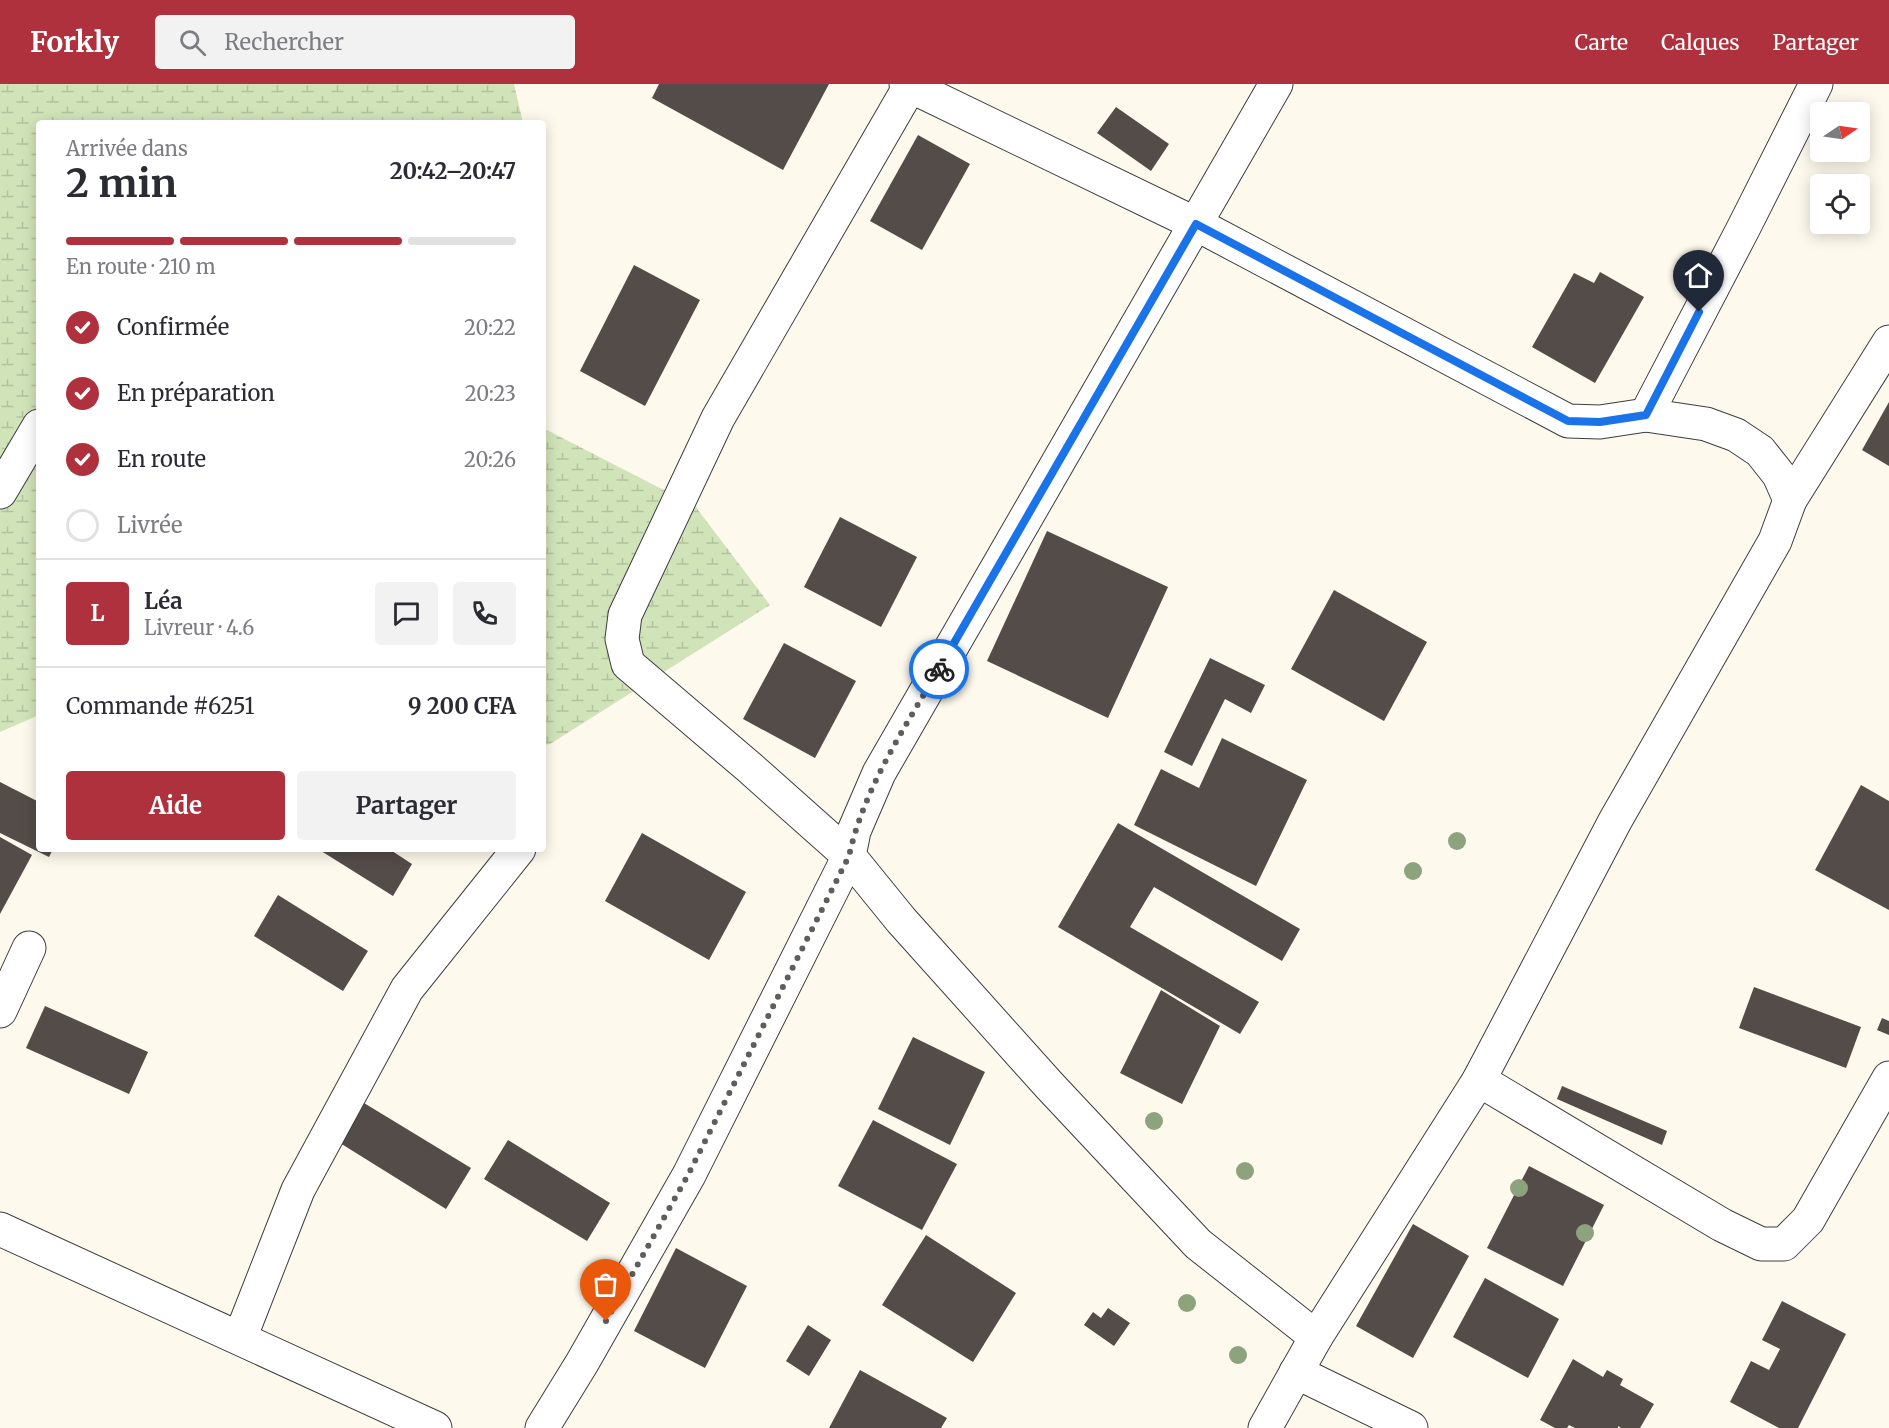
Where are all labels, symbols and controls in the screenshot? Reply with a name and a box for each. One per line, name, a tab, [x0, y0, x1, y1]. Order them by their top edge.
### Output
search box	[155, 15, 575, 69]
text: Forkly	[30, 24, 119, 60]
icon: search	[176, 26, 209, 59]
text: Rechercher	[224, 28, 344, 56]
text: Carte	[1575, 29, 1628, 56]
text: Calques	[1661, 29, 1740, 56]
text: Partager	[1773, 29, 1859, 56]
north arrow	[1810, 102, 1870, 162]
map controls	[1810, 102, 1870, 234]
text: Arrivée dans	[66, 136, 188, 161]
text: 20:42–20:47	[390, 157, 516, 185]
text: 2 min	[66, 159, 177, 208]
button: locate	[1810, 174, 1870, 234]
pin	[1673, 250, 1724, 312]
text: En route · 210 m	[66, 254, 216, 279]
icon: home	[1682, 259, 1715, 292]
icon: check	[66, 311, 99, 344]
text: Confirmée	[117, 313, 229, 341]
text: 20:22	[464, 315, 516, 340]
icon: check	[66, 377, 99, 410]
text: En préparation	[117, 379, 275, 407]
text: 20:23	[465, 381, 516, 406]
icon: check	[66, 443, 99, 476]
text: En route	[117, 445, 206, 473]
text: 20:26	[464, 447, 516, 472]
text: Livrée	[117, 511, 183, 539]
button: chat	[375, 582, 438, 645]
button: phone	[453, 582, 516, 645]
text: Léa	[144, 587, 182, 615]
text: L	[91, 599, 105, 627]
text: Livreur · 4.6	[144, 615, 254, 640]
courier	[909, 639, 969, 699]
icon: bike	[923, 653, 956, 686]
text: Commande #6251	[66, 692, 254, 720]
text: 9 200 CFA	[408, 692, 516, 720]
button: Aide	[66, 771, 285, 840]
button: Partager	[297, 771, 516, 840]
pin	[580, 1259, 631, 1321]
icon: bag	[589, 1268, 622, 1301]

